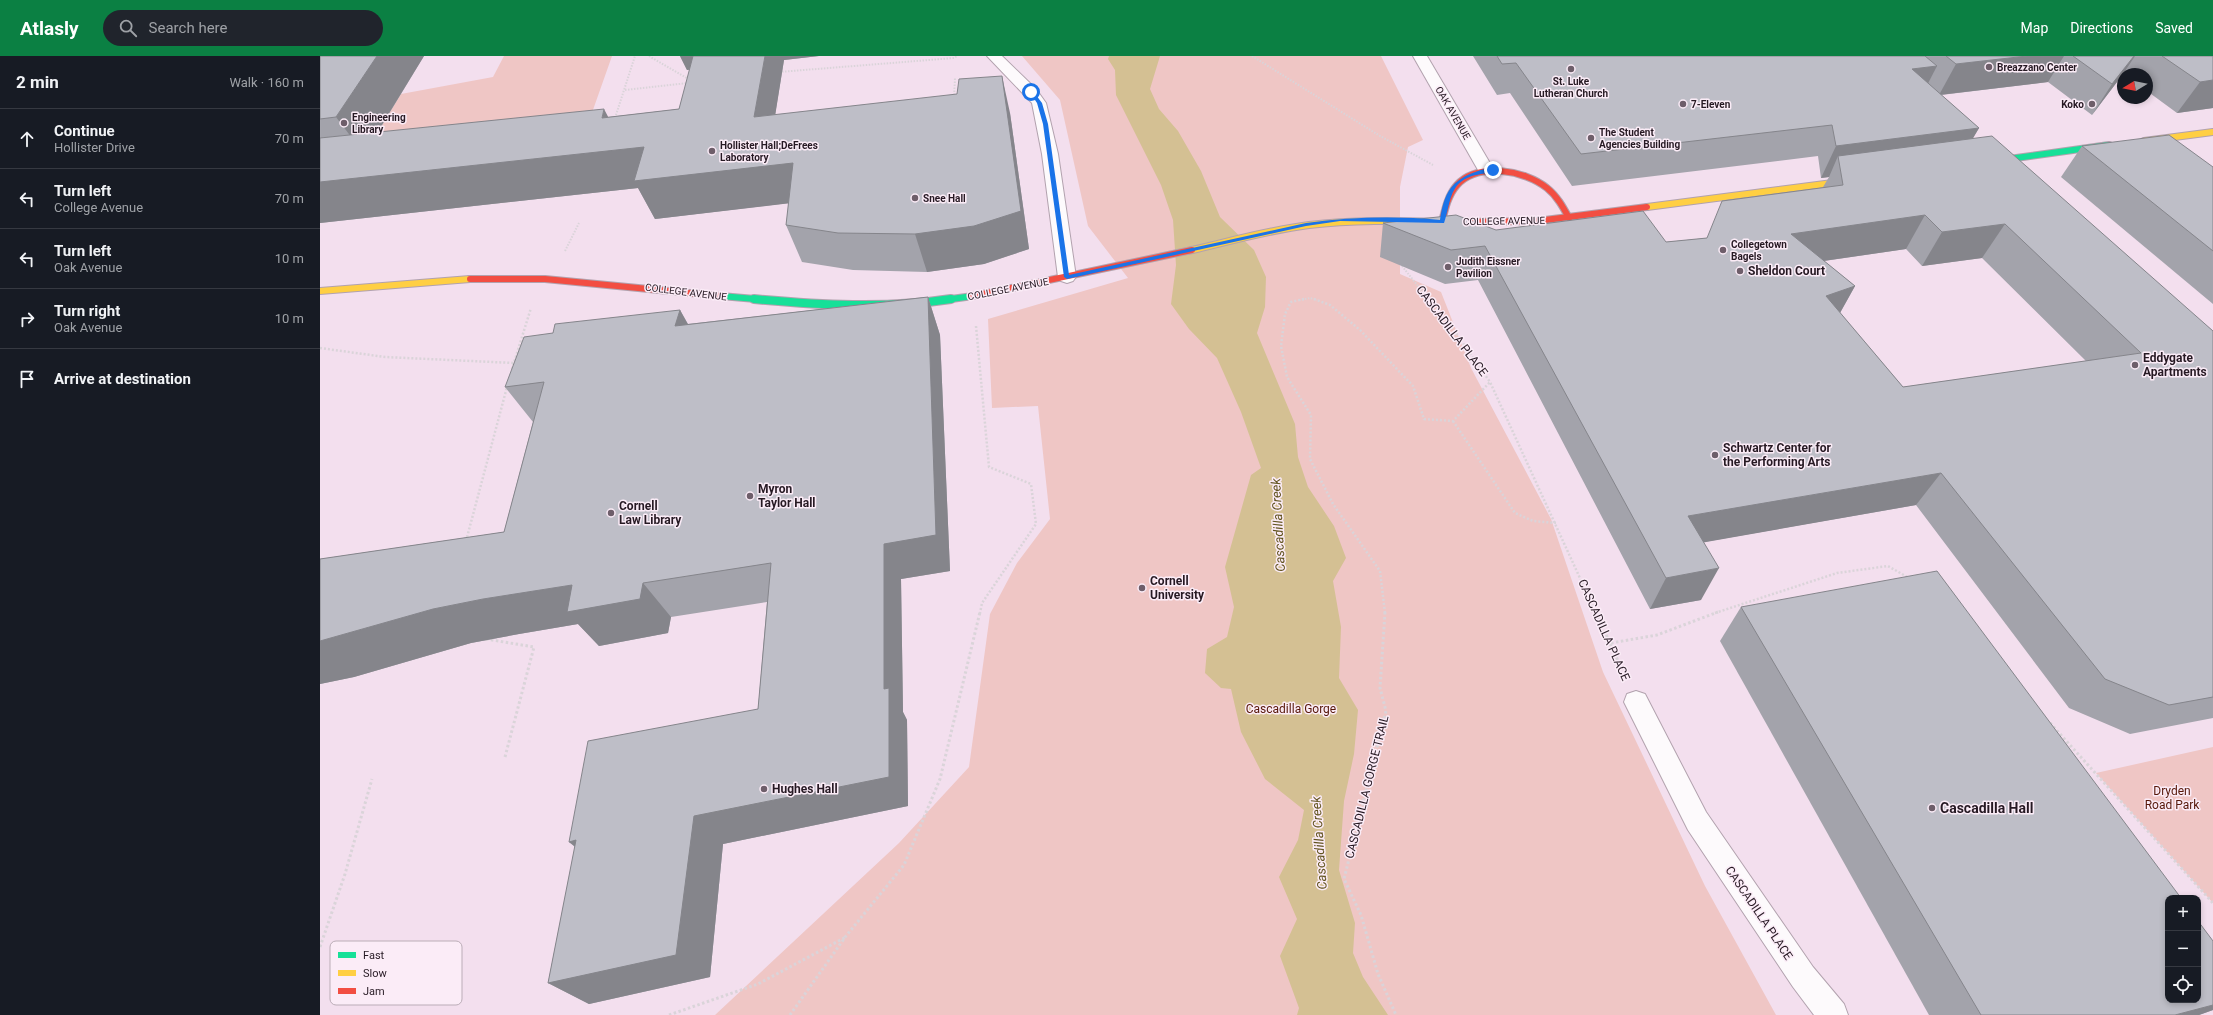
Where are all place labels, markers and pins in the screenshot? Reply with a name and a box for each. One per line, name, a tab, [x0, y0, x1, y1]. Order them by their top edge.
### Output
marker: Breazzano Center	[1984, 62, 1994, 72]
place label: Breazzano Center	[1997, 62, 2077, 73]
marker: St. Luke Lutheran Church	[1566, 64, 1576, 74]
place label: St. Luke Lutheran Church	[1534, 76, 1609, 99]
marker: 7-Eleven	[1678, 99, 1688, 109]
place label: 7-Eleven	[1691, 99, 1731, 110]
place label: Koko	[2061, 99, 2084, 110]
marker: Koko	[2087, 99, 2097, 109]
place label: Engineering Library	[352, 112, 406, 135]
marker: Engineering Library	[339, 118, 349, 128]
place label: The Student Agencies Building	[1599, 127, 1680, 150]
marker: The Student Agencies Building	[1586, 133, 1596, 143]
place label: Hollister Hall;DeFrees Laboratory	[720, 140, 818, 163]
marker: Hollister Hall;DeFrees Laboratory	[707, 146, 717, 156]
marker: Snee Hall	[910, 193, 920, 203]
place label: Snee Hall	[923, 193, 966, 204]
place label: Collegetown Bagels	[1731, 239, 1787, 262]
marker: Collegetown Bagels	[1718, 245, 1728, 255]
place label: Judith Eissner Pavilion	[1456, 256, 1520, 279]
marker: Judith Eissner Pavilion	[1443, 262, 1453, 272]
place label: Sheldon Court	[1748, 264, 1825, 278]
marker: Sheldon Court	[1735, 266, 1745, 276]
place label: Eddygate Apartments	[2143, 351, 2207, 379]
marker: Eddygate Apartments	[2130, 360, 2140, 370]
place label: Schwartz Center for the Performing Arts	[1723, 441, 1831, 469]
marker: Schwartz Center for the Performing Arts	[1710, 450, 1720, 460]
place label: Myron Taylor Hall	[758, 482, 816, 510]
marker: Myron Taylor Hall	[745, 491, 755, 501]
place label: Cornell Law Library	[619, 499, 682, 527]
marker: Cornell Law Library	[606, 508, 616, 518]
place label: Cornell University	[1150, 574, 1205, 602]
marker: Cornell University	[1137, 583, 1147, 593]
place label: Hughes Hall	[772, 782, 838, 796]
marker: Hughes Hall	[759, 784, 769, 794]
place label: Cascadilla Hall	[1940, 800, 2033, 816]
marker: Cascadilla Hall	[1927, 803, 1937, 813]

